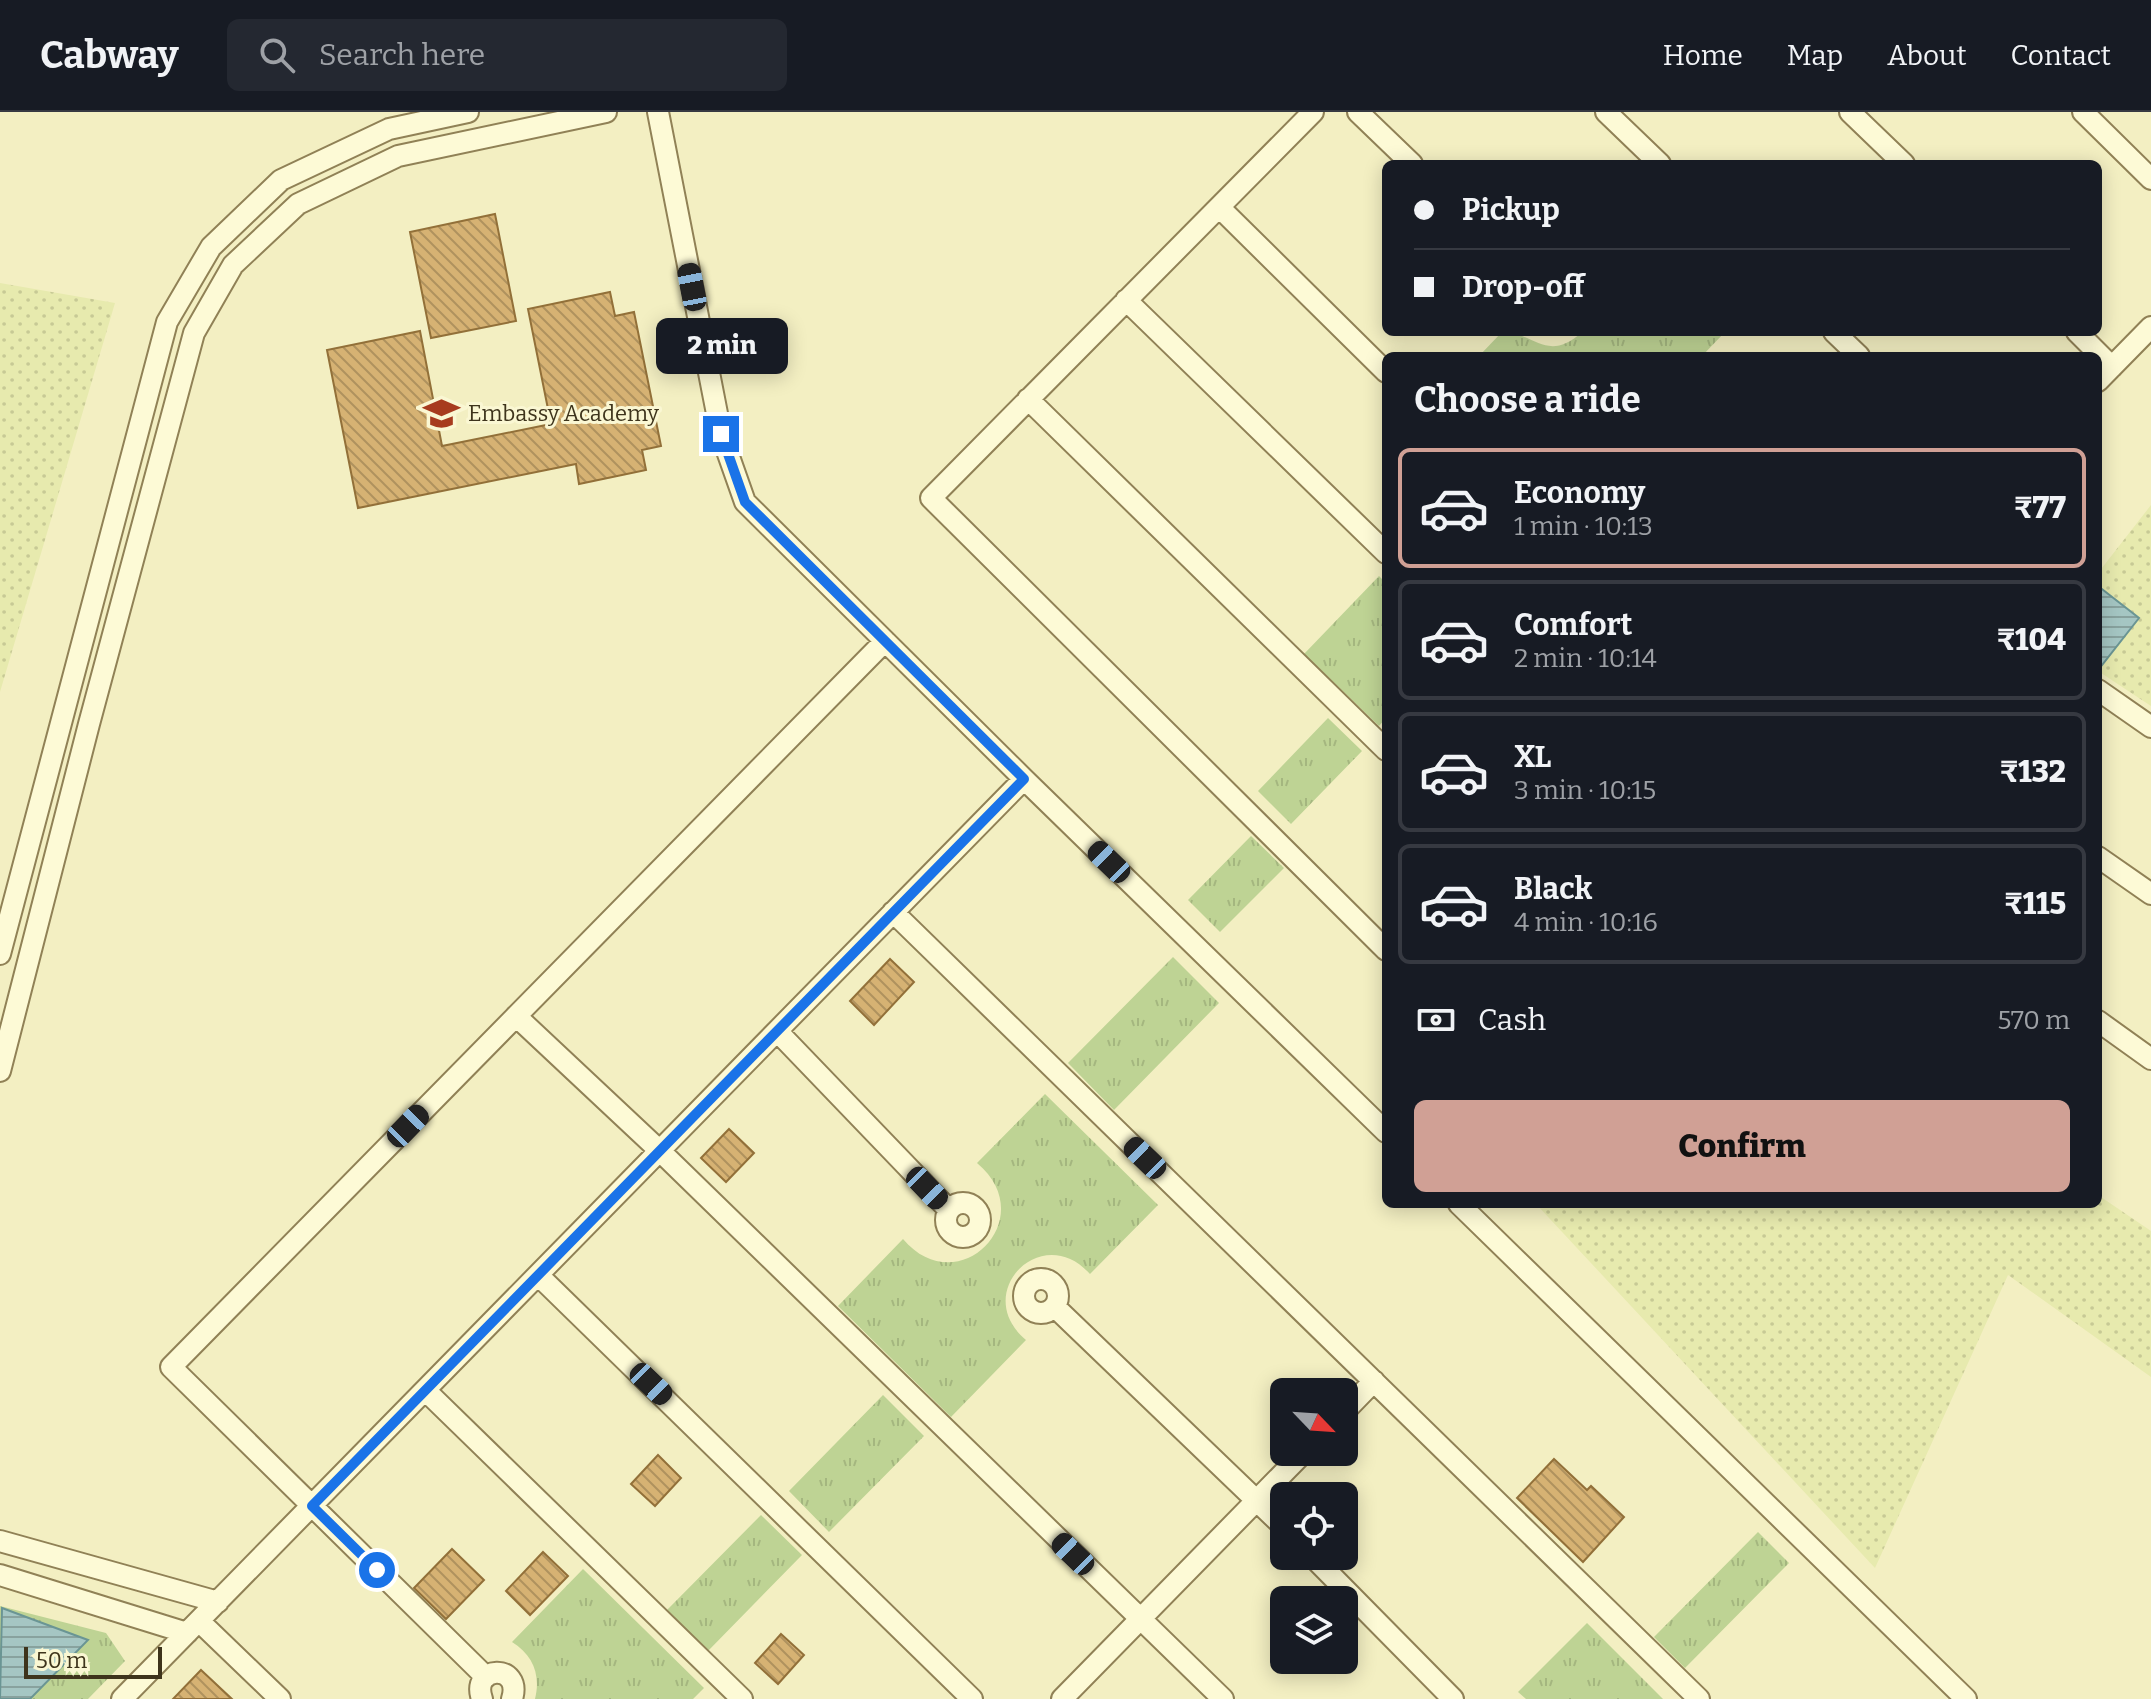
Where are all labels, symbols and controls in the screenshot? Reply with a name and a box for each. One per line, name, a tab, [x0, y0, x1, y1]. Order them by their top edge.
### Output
search box	[227, 19, 787, 91]
text: Cabway	[40, 32, 179, 78]
icon: search	[255, 33, 299, 77]
text: Search here	[319, 37, 485, 73]
text: Home	[1663, 39, 1743, 72]
text: Map	[1787, 39, 1843, 72]
text: About	[1887, 39, 1967, 72]
text: Contact	[2011, 39, 2111, 72]
text: Pickup	[1462, 192, 1560, 228]
car	[676, 261, 708, 313]
text: Drop-off	[1462, 269, 1584, 305]
callout: 2 min	[655, 318, 787, 374]
text: 2 min	[687, 330, 757, 361]
text: Choose a ride	[1414, 378, 1641, 422]
school or university icon: Embassy Academy	[423, 394, 461, 432]
place label: Embassy Academy	[468, 400, 659, 427]
route end	[703, 416, 739, 452]
icon: car	[1418, 472, 1490, 544]
text: Economy	[1514, 475, 1645, 511]
text: ₹77	[2014, 490, 2066, 526]
text: 1 min · 10:13	[1514, 511, 1653, 542]
icon: car	[1418, 604, 1490, 676]
text: Comfort	[1514, 607, 1632, 643]
text: ₹104	[1997, 622, 2066, 658]
text: 2 min · 10:14	[1514, 643, 1657, 674]
icon: car	[1418, 736, 1490, 808]
text: XL	[1514, 739, 1551, 775]
text: ₹132	[2000, 754, 2066, 790]
text: 3 min · 10:15	[1514, 775, 1656, 806]
car	[1083, 837, 1135, 887]
icon: car	[1418, 868, 1490, 940]
text: Black	[1514, 871, 1592, 907]
text: ₹115	[2004, 886, 2066, 922]
text: 4 min · 10:16	[1514, 907, 1658, 938]
icon: cash	[1414, 998, 1458, 1042]
text: Cash	[1478, 1002, 1546, 1038]
text: 570 m	[1997, 1005, 2070, 1036]
car	[383, 1100, 433, 1152]
button: Confirm	[1414, 1100, 2070, 1192]
car	[1119, 1133, 1171, 1183]
car	[902, 1162, 952, 1214]
car	[625, 1359, 677, 1409]
north arrow	[1270, 1378, 1358, 1466]
map controls	[1270, 1378, 1358, 1674]
button: locate	[1270, 1482, 1358, 1570]
car	[1047, 1529, 1099, 1579]
route start	[359, 1552, 395, 1588]
button: layers	[1270, 1586, 1358, 1674]
scale bar	[24, 1643, 162, 1679]
text: 50 m	[36, 1647, 87, 1674]

